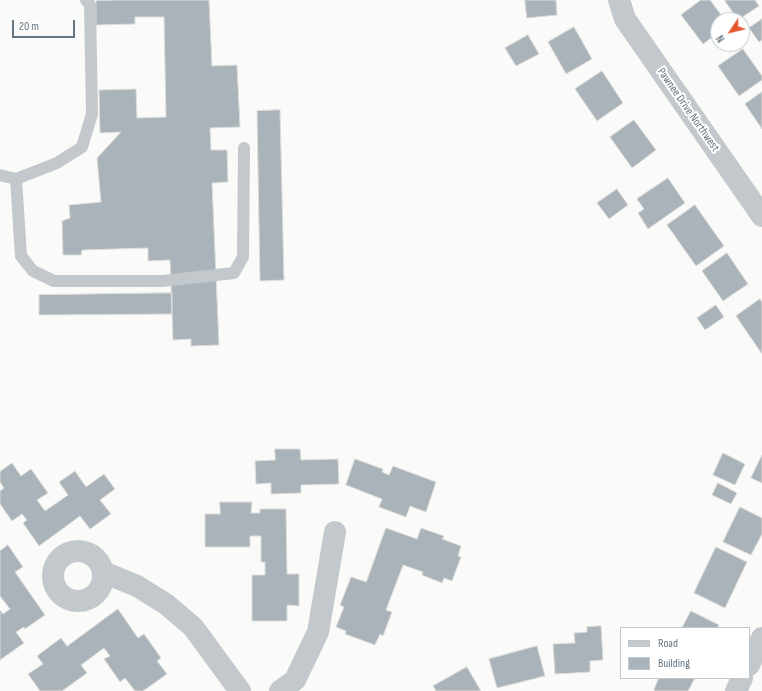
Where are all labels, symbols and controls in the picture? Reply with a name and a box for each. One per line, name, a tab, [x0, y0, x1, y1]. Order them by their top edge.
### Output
scale bar	[14, 12, 77, 38]
north arrow	[710, 12, 750, 52]
text: 20 m	[19, 19, 39, 34]
text: N	[714, 32, 728, 45]
street label: Pawnee Drive Northwest	[654, 65, 722, 155]
legend	[620, 627, 750, 679]
text: Road	[658, 636, 678, 651]
text: Building	[658, 656, 690, 671]

